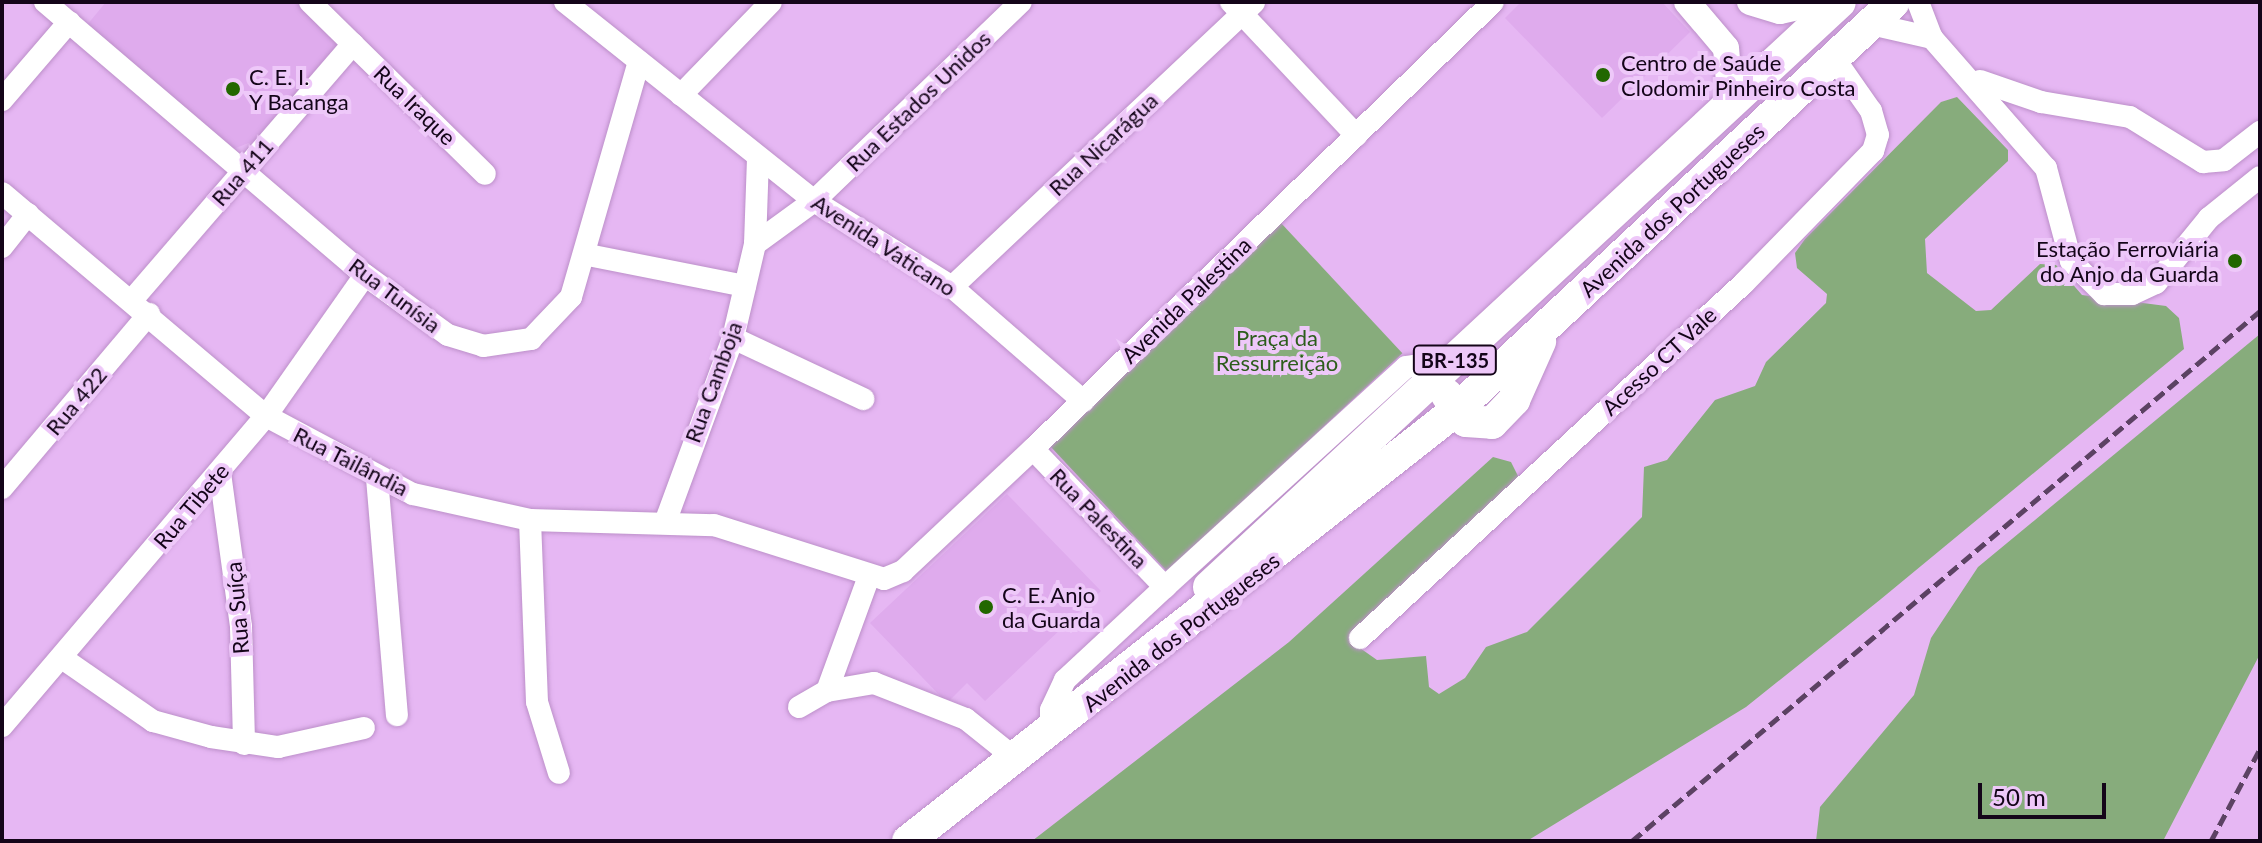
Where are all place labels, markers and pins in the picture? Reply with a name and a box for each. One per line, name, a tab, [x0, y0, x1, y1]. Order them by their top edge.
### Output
place label: Centro de Saúde Clodomir Pinheiro Costa	[1621, 49, 1856, 100]
place label: C. E. I. Y Bacanga	[249, 63, 349, 114]
marker: Centro de Saúde Clodomir Pinheiro Costa	[1592, 64, 1614, 86]
marker: C. E. I. Y Bacanga	[224, 80, 242, 98]
place label: Estação Ferroviária do Anjo da Guarda	[2036, 235, 2219, 286]
marker: Estação Ferroviária do Anjo da Guarda	[2226, 252, 2244, 270]
place label: C. E. Anjo da Guarda	[1002, 581, 1101, 632]
marker: C. E. Anjo da Guarda	[977, 598, 995, 616]

